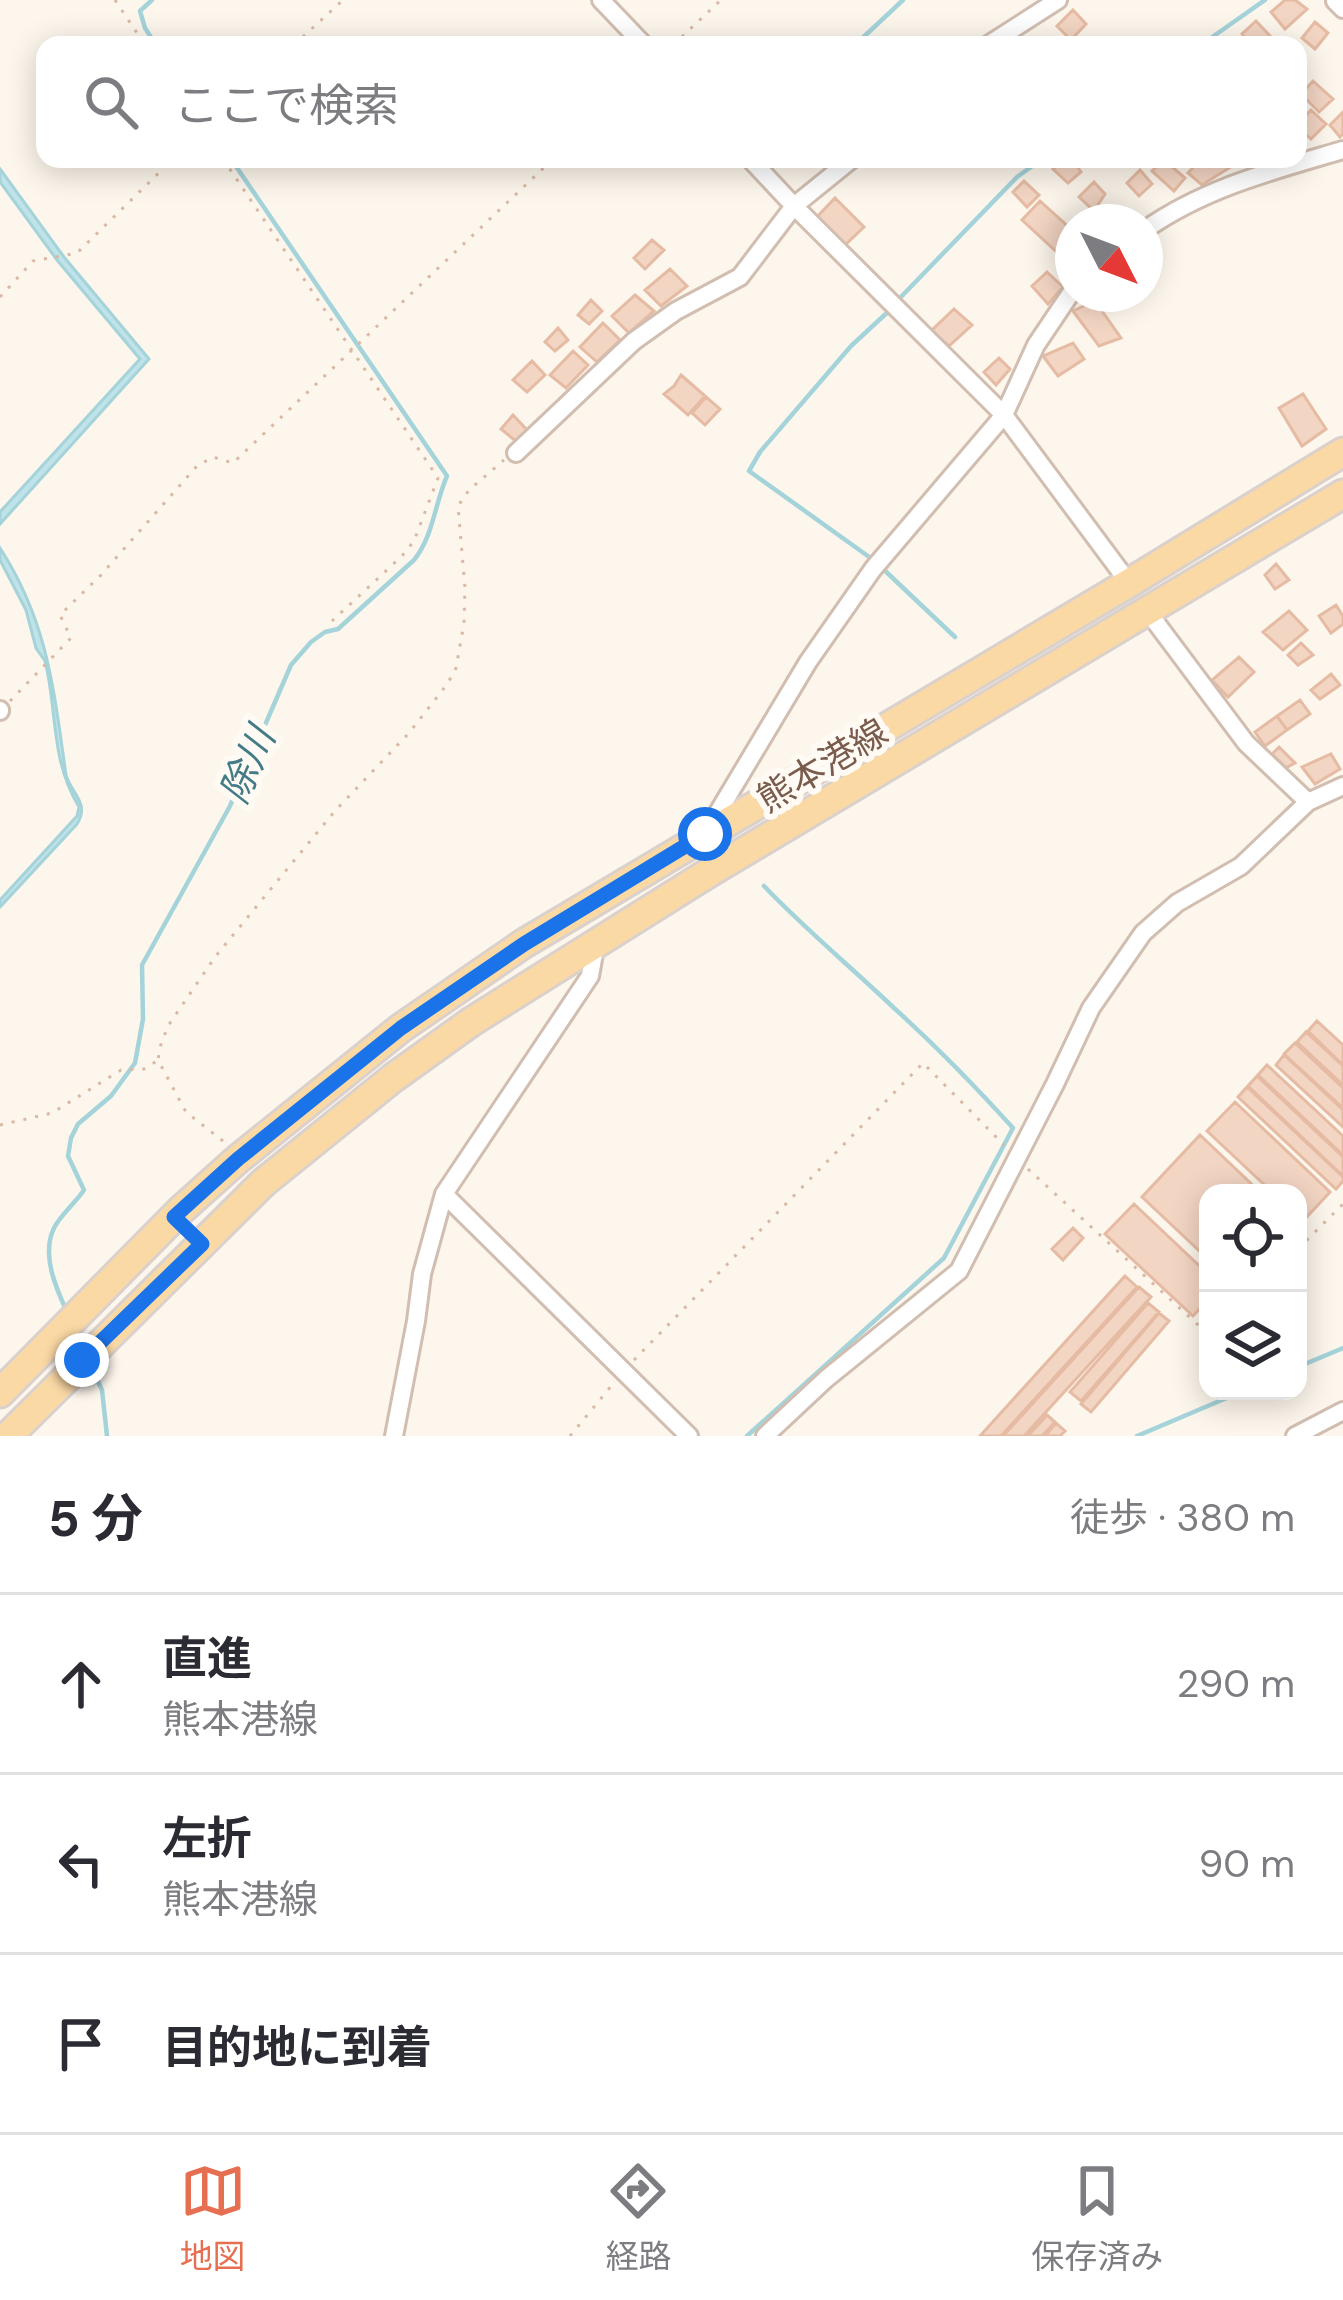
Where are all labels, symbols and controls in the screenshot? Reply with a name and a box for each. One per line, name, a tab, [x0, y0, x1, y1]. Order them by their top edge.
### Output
search box	[36, 36, 1307, 168]
icon: search	[78, 69, 144, 135]
text: ここで検索	[174, 76, 399, 135]
north arrow	[1055, 204, 1163, 312]
street label: 熊本港線	[748, 708, 896, 823]
water label: 除川	[208, 716, 288, 811]
route start	[678, 807, 732, 861]
map controls	[1199, 1184, 1307, 1400]
button: locate	[1199, 1184, 1307, 1292]
button: layers	[1199, 1292, 1307, 1400]
route end	[55, 1333, 109, 1387]
text: 5 分	[48, 1485, 143, 1552]
text: 徒歩 · 380 m	[1070, 1492, 1295, 1543]
text: 直進	[162, 1629, 252, 1688]
icon: ahead	[48, 1651, 114, 1717]
text: 290 m	[1177, 1658, 1295, 1709]
text: 熊本港線	[162, 1694, 318, 1745]
text: 左折	[162, 1809, 252, 1868]
icon: left	[48, 1831, 114, 1897]
text: 90 m	[1199, 1838, 1295, 1889]
text: 熊本港線	[162, 1874, 318, 1925]
icon: arrive	[48, 2011, 114, 2077]
text: 目的地に到着	[162, 2018, 432, 2077]
tab: 地図	[180, 2158, 246, 2278]
tab: 経路	[605, 2158, 671, 2278]
tab: 保存済み	[1031, 2158, 1163, 2278]

